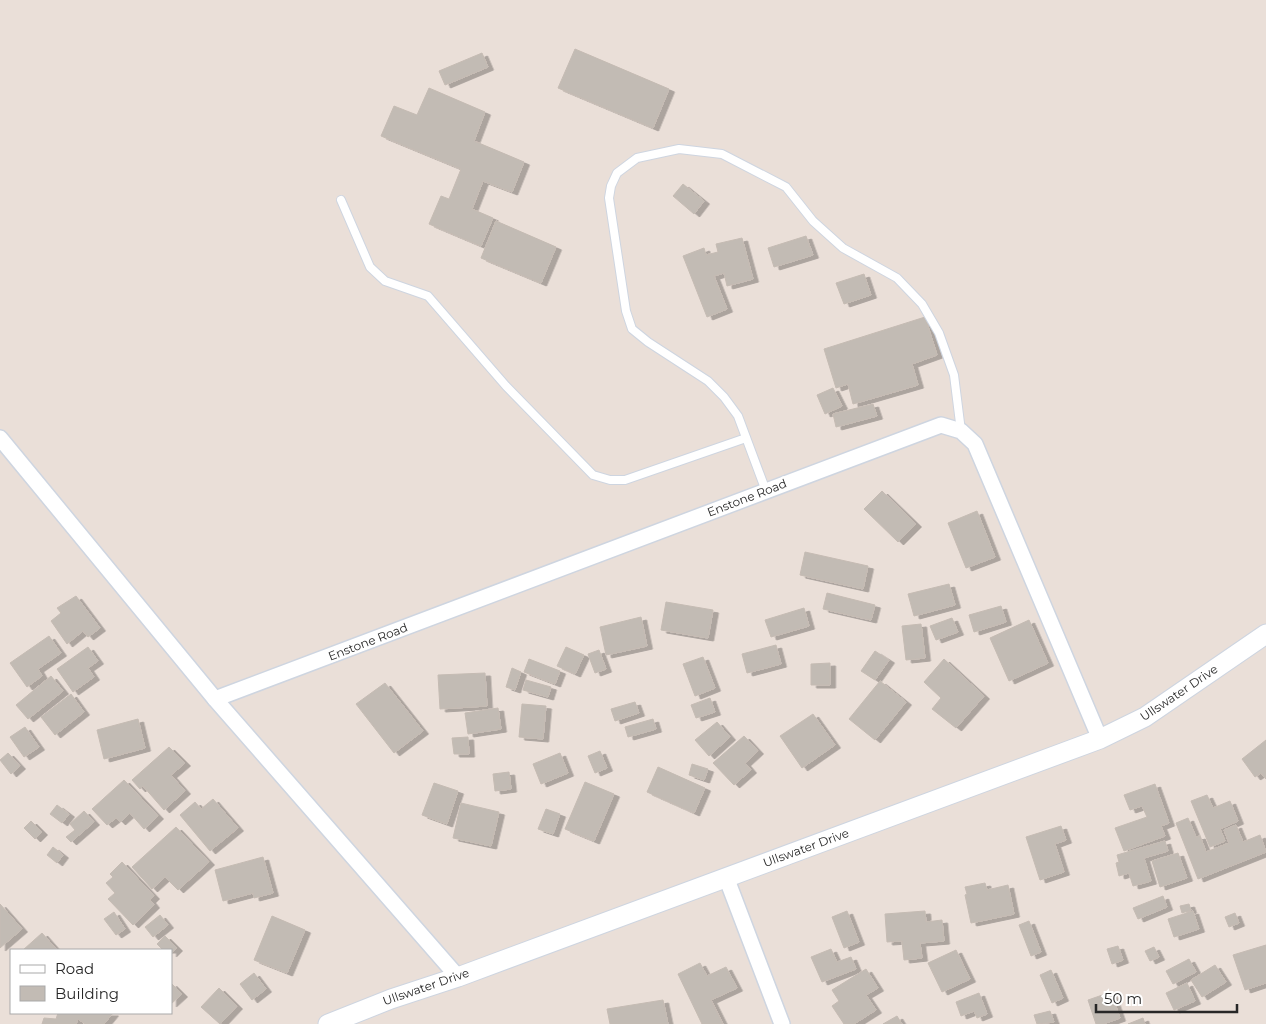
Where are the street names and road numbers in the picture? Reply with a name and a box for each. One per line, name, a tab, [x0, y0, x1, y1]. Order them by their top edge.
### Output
street label: Enstone Road	[705, 475, 789, 520]
street label: Enstone Road	[326, 619, 410, 664]
street label: Ullswater Drive	[1137, 661, 1220, 724]
street label: Ullswater Drive	[761, 825, 851, 870]
street label: Ullswater Drive	[381, 965, 471, 1008]

